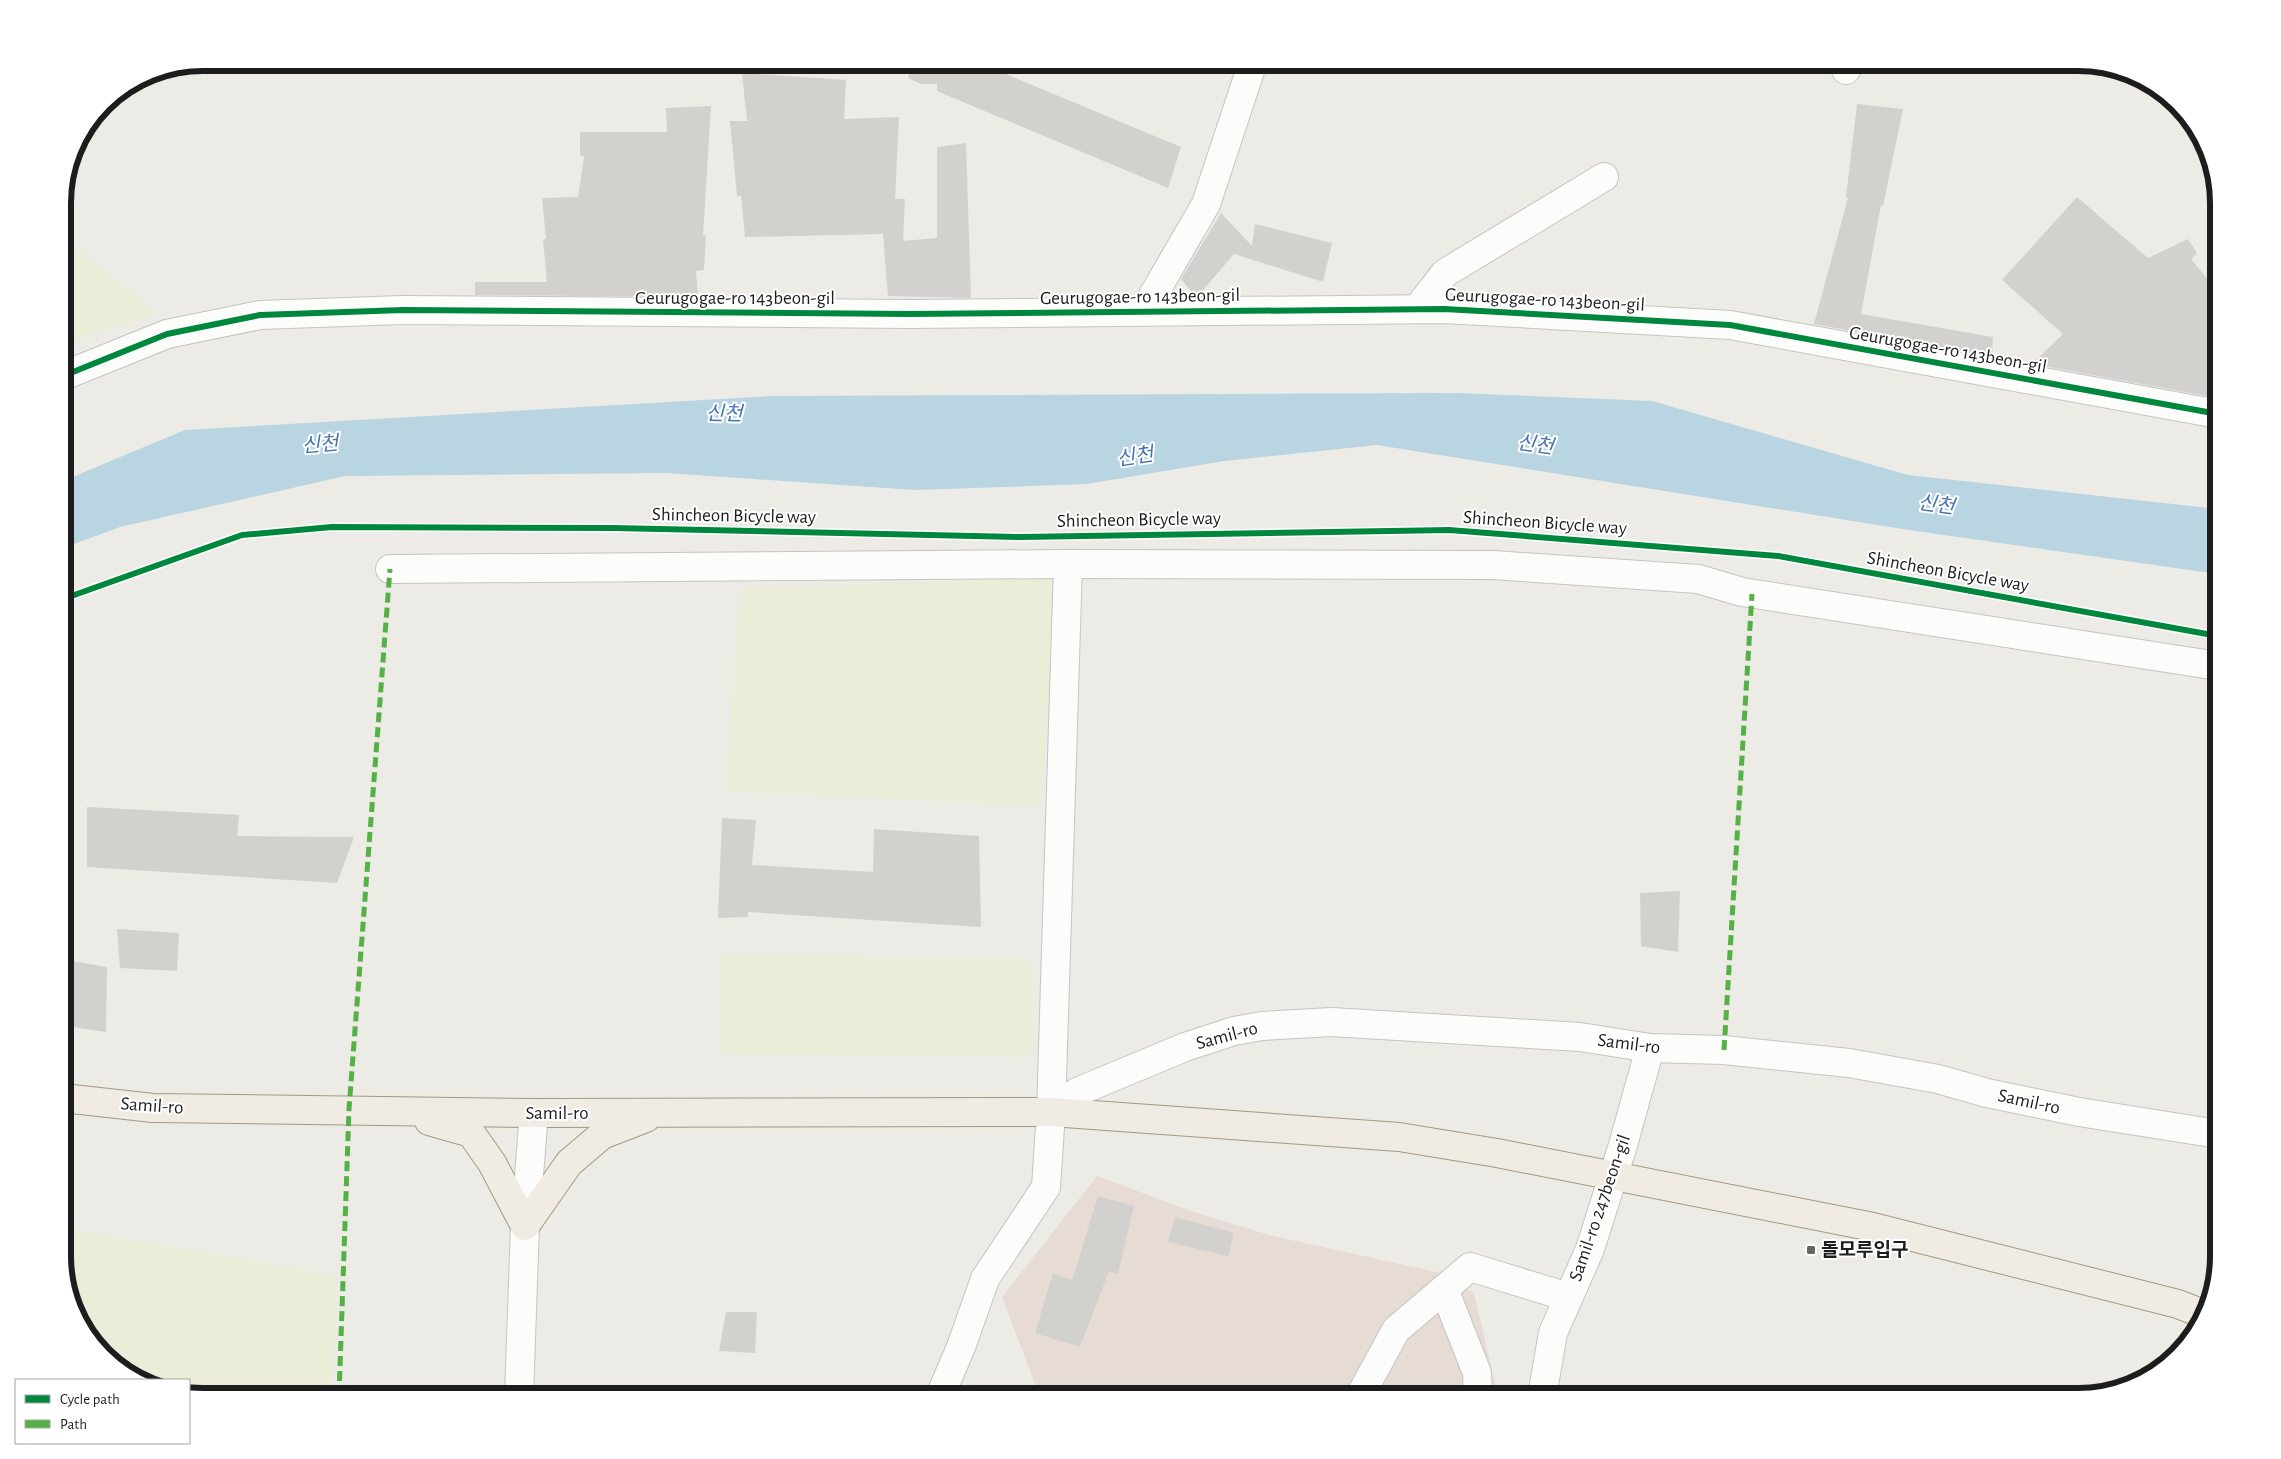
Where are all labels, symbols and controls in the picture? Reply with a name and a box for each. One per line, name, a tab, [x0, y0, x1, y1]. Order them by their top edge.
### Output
street label: Geurugogae-ro 143beon-gil	[1445, 285, 1645, 315]
street label: Geurugogae-ro 143beon-gil	[1040, 286, 1240, 308]
street label: Geurugogae-ro 143beon-gil	[635, 289, 835, 308]
street label: Geurugogae-ro 143beon-gil	[1848, 323, 2048, 377]
water label: 신천	[705, 403, 745, 424]
water label: 신천	[301, 432, 342, 457]
water label: 신천	[1515, 432, 1557, 458]
water label: 신천	[1115, 443, 1157, 470]
water label: 신천	[1916, 492, 1958, 518]
street label: Shincheon Bicycle way	[652, 505, 816, 527]
street label: Shincheon Bicycle way	[1462, 508, 1628, 538]
street label: Shincheon Bicycle way	[1057, 509, 1221, 531]
street label: Shincheon Bicycle way	[1866, 548, 2030, 596]
street label: Samil-ro	[1194, 1019, 1260, 1053]
street label: Samil-ro	[1597, 1031, 1661, 1057]
street label: Samil-ro	[1996, 1086, 2062, 1118]
street label: Samil-ro	[120, 1094, 184, 1118]
street label: Samil-ro	[526, 1104, 588, 1123]
street label: Samil-ro 247beon-gil	[1566, 1132, 1634, 1284]
place label: 돌모루입구	[1821, 1240, 1908, 1260]
marker: 돌모루입구	[1805, 1244, 1817, 1256]
legend	[15, 1379, 190, 1444]
text: Cycle path	[60, 1392, 120, 1407]
text: Path	[60, 1417, 87, 1432]

